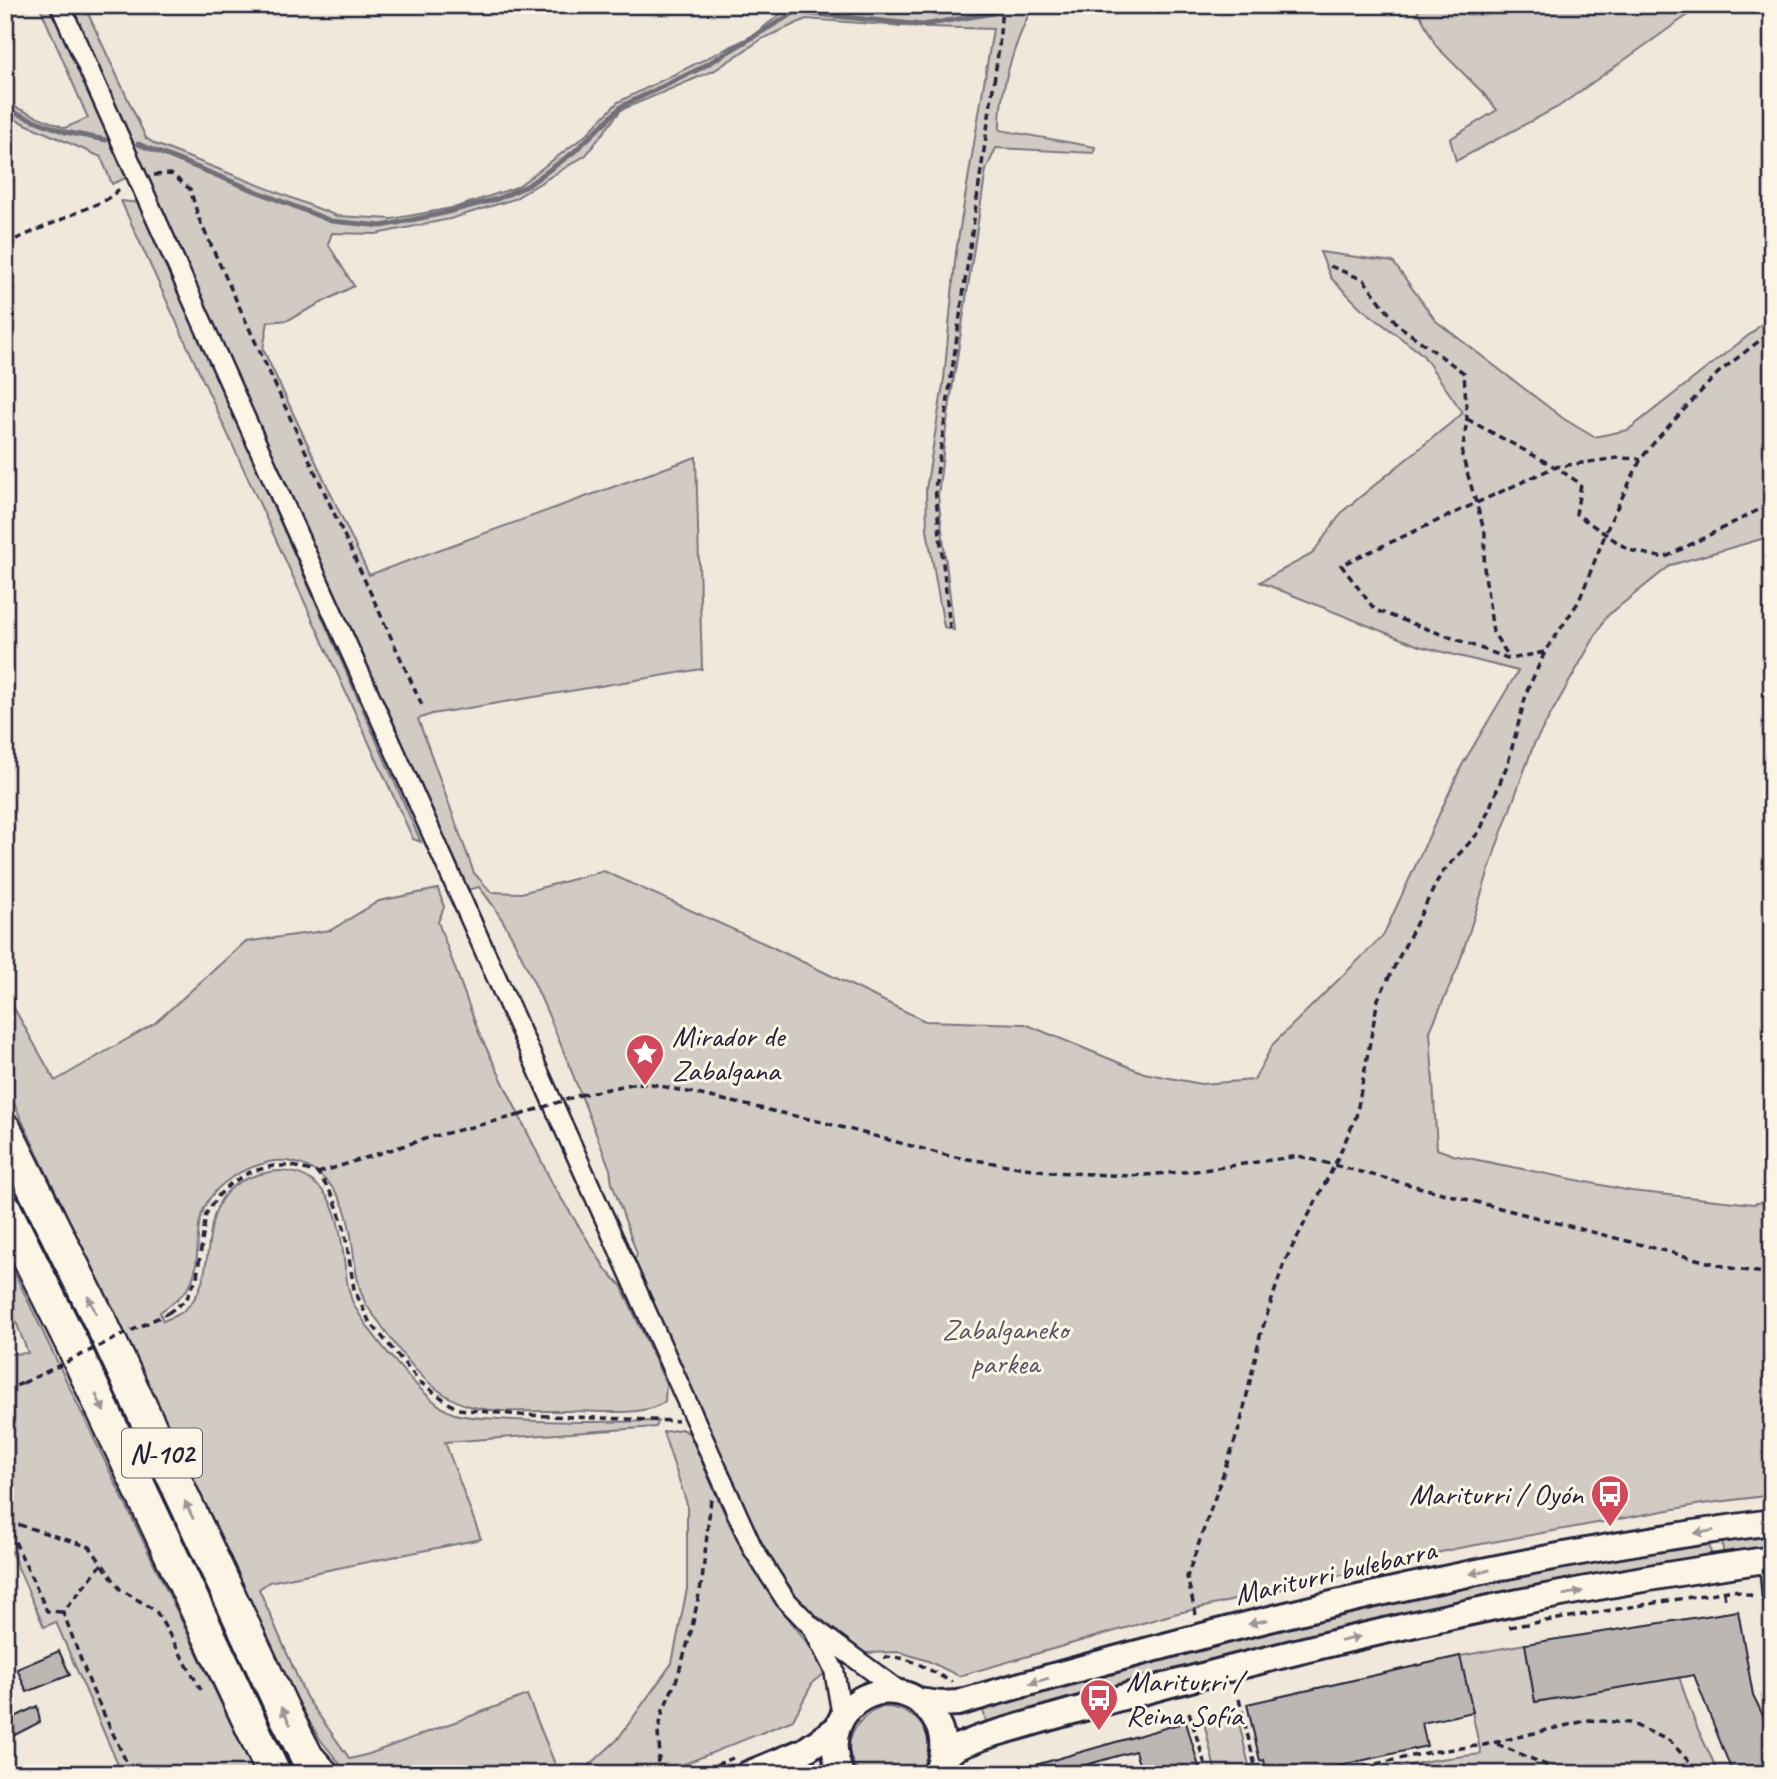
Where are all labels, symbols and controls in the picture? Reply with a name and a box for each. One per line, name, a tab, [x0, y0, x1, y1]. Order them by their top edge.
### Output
place label: Mirador de Zabalgana	[672, 1017, 787, 1089]
place icon: Mirador de Zabalgana	[624, 1032, 666, 1087]
one-way arrow	[87, 1295, 98, 1315]
park label: Zabalganeko parkea	[942, 1310, 1071, 1382]
one-way arrow	[95, 1393, 106, 1413]
road number: N-102	[122, 1428, 202, 1478]
bus stop icon: Mariturri / Oyón	[1589, 1473, 1631, 1528]
place label: Mariturri / Oyón	[1409, 1475, 1584, 1513]
one-way arrow	[184, 1500, 195, 1520]
one-way arrow	[1693, 1527, 1715, 1538]
street label: Mariturri bulebarra	[1231, 1530, 1441, 1614]
one-way arrow	[1469, 1567, 1491, 1578]
one-way arrow	[1562, 1587, 1584, 1598]
one-way arrow	[1247, 1616, 1269, 1627]
one-way arrow	[1339, 1633, 1361, 1644]
place label: Mariturri / Reina Sofía	[1126, 1662, 1249, 1734]
one-way arrow	[1028, 1676, 1049, 1686]
bus stop icon: Mariturri / Reina Sofía	[1078, 1677, 1120, 1732]
one-way arrow	[281, 1706, 292, 1726]

